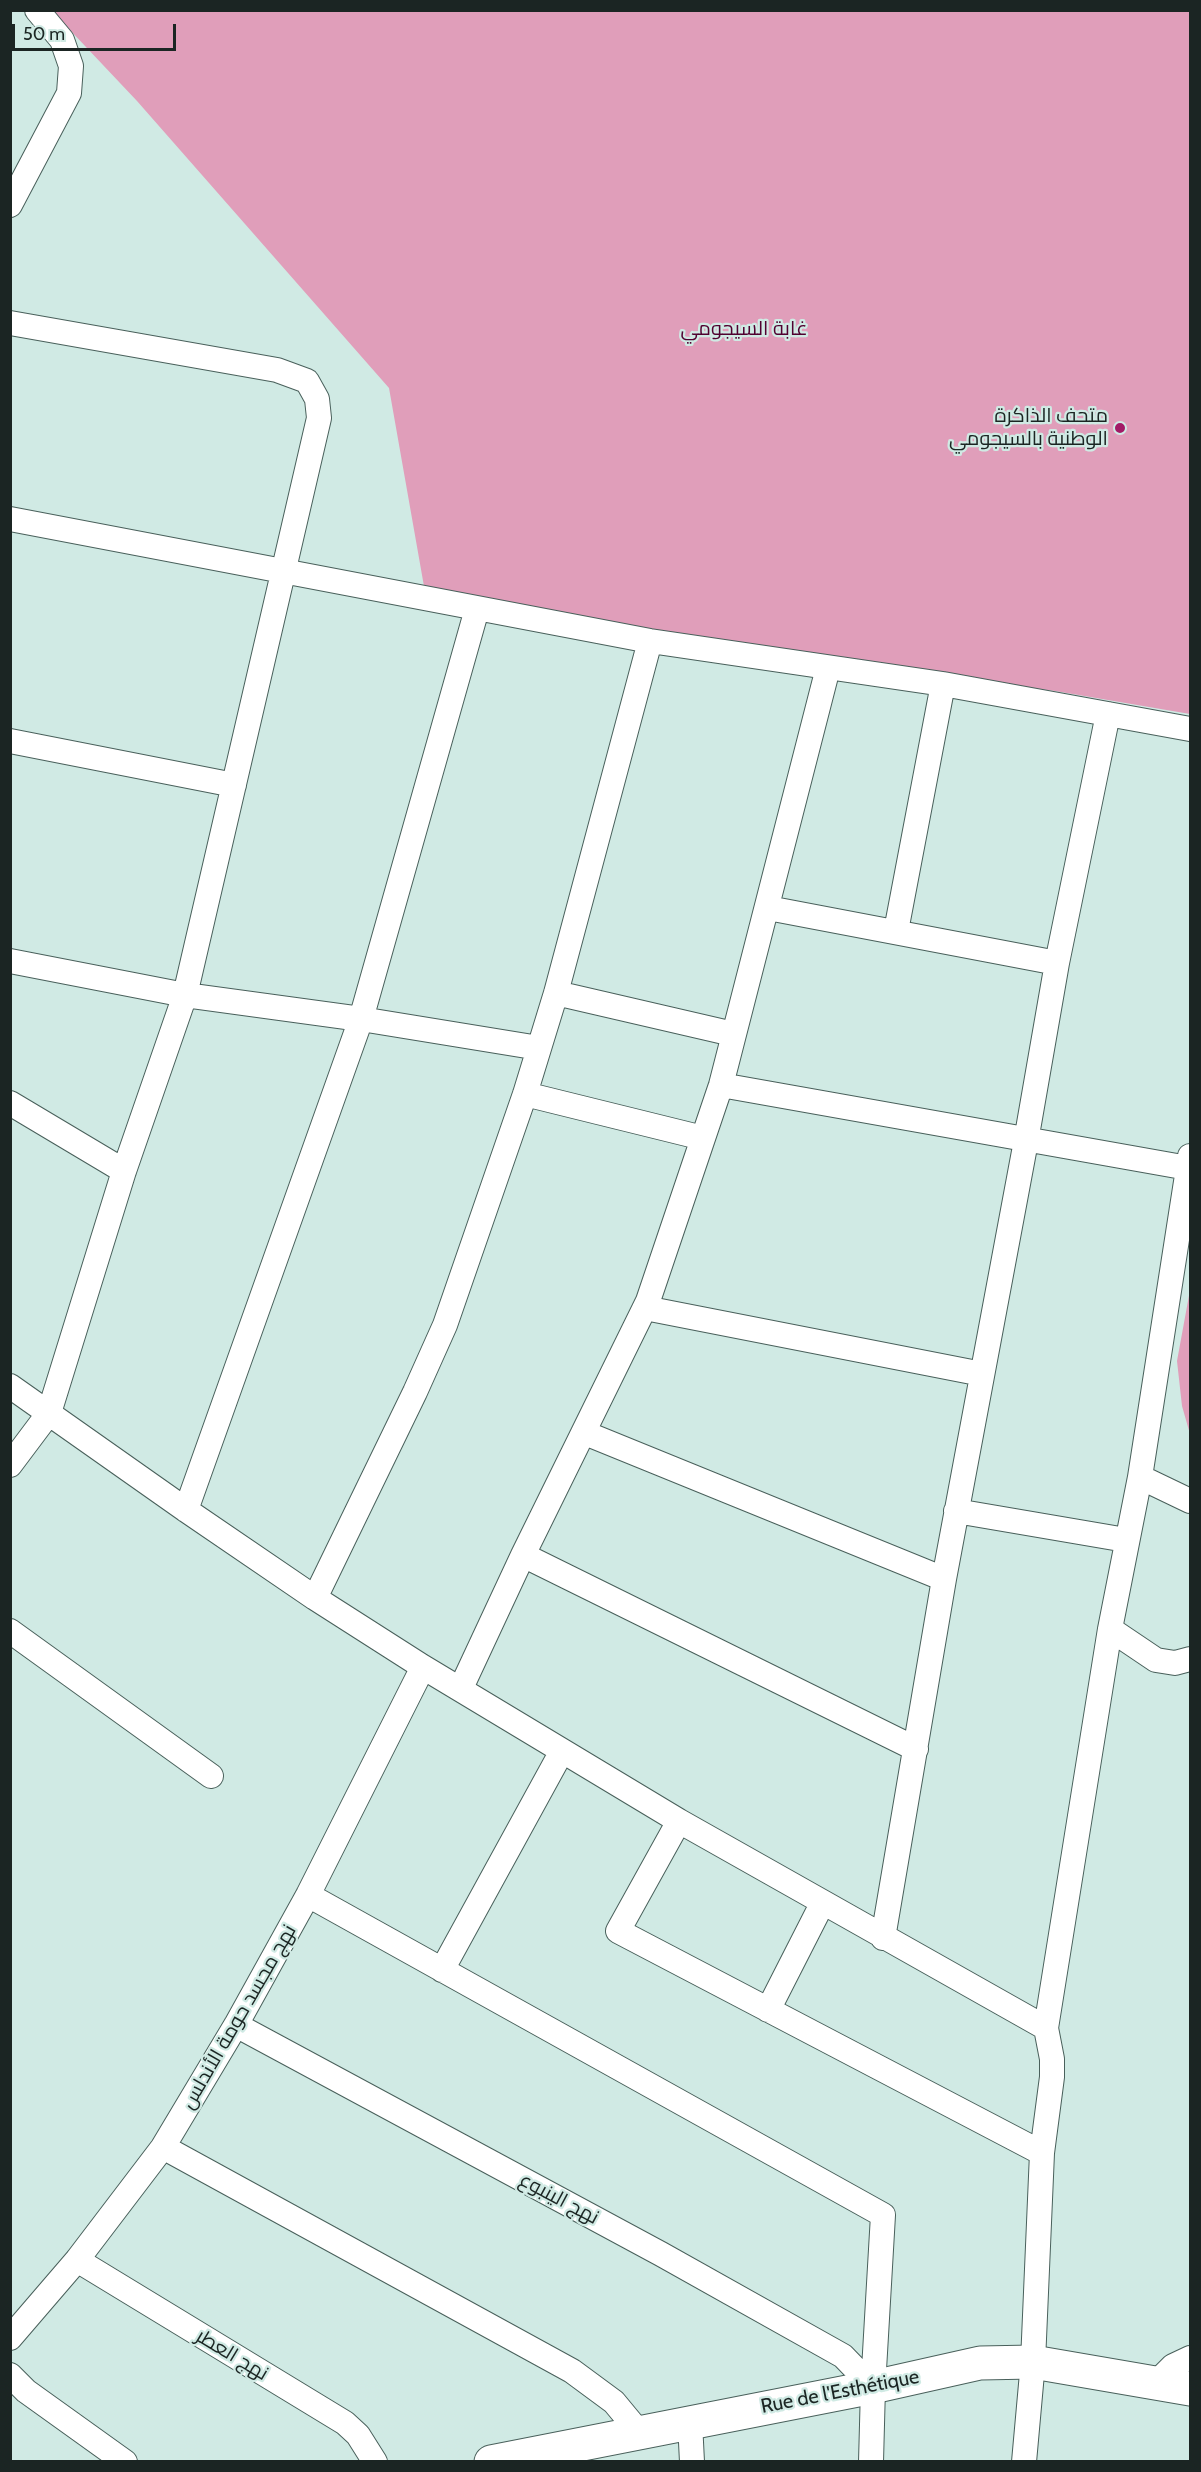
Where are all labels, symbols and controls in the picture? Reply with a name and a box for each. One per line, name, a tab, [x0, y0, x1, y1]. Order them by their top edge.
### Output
scale bar	[15, 12, 178, 50]
text: 50 m	[23, 23, 65, 45]
park label: غابة السيجومي	[680, 317, 808, 341]
place label: متحف الذاكرة الوطنية بالسيجومي	[949, 404, 1108, 451]
marker: متحف الذاكرة الوطنية بالسيجومي	[1113, 421, 1127, 435]
street label: نهج مجسد حومة الأندلس	[176, 1920, 302, 2114]
street label: نهج الينبوع	[515, 2168, 603, 2230]
street label: نهج العطر	[191, 2324, 273, 2386]
street label: Rue de l'Esthétique	[759, 2365, 921, 2419]

